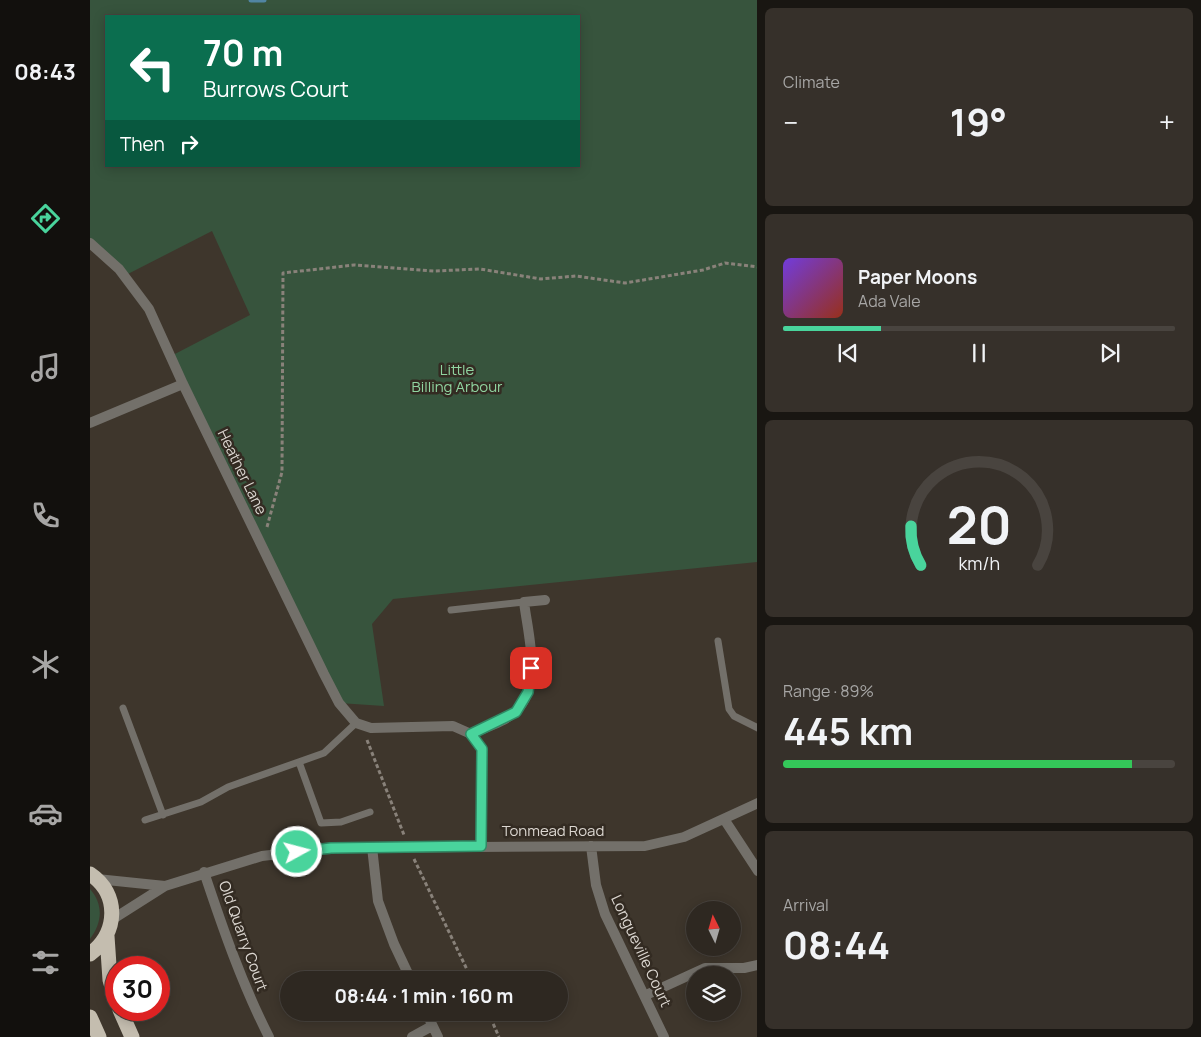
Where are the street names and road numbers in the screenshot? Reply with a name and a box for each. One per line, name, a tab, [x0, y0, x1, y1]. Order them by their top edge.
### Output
street label: Heather Lane	[213, 425, 272, 518]
street label: Tonmead Road	[502, 820, 604, 841]
street label: Old Quarry Court	[214, 878, 273, 994]
street label: Longueville Court	[606, 891, 677, 1010]

